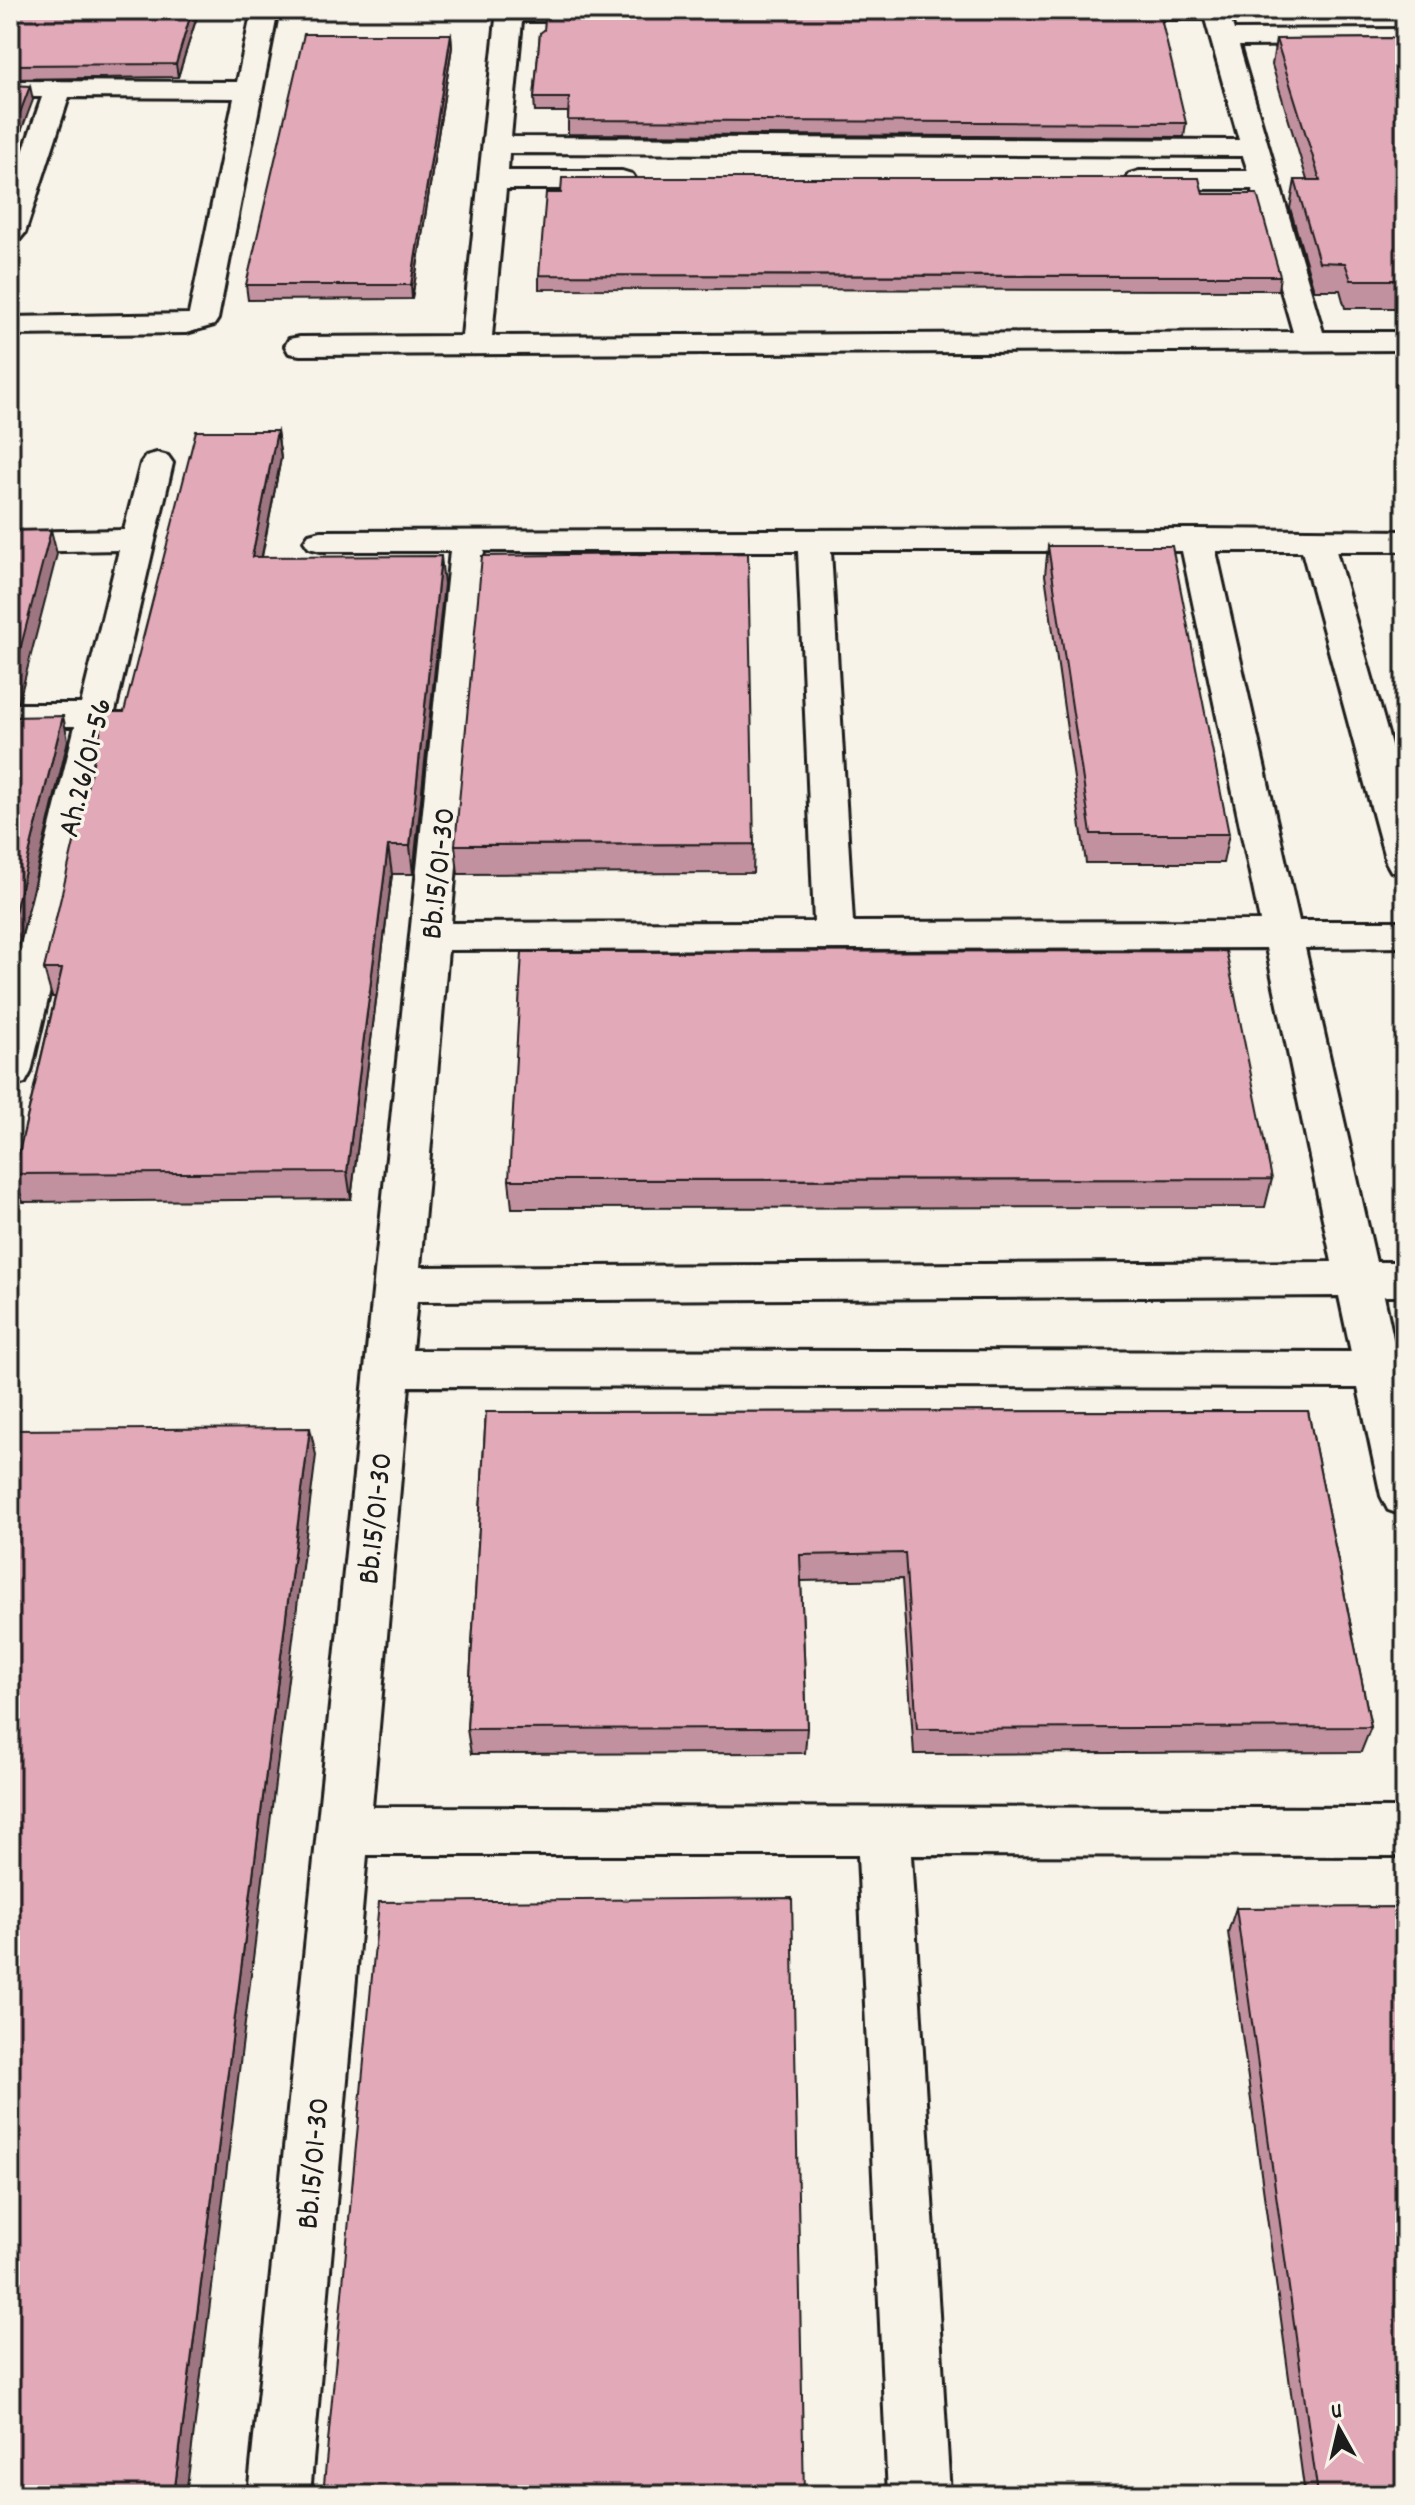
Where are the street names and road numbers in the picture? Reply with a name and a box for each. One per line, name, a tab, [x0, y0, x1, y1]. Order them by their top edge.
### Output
street label: Ah.26/01-56	[48, 694, 127, 843]
street label: Bb.15/01-30	[411, 805, 471, 942]
street label: Bb.15/01-30	[348, 1450, 408, 1587]
street label: Bb.15/01-30	[287, 2096, 345, 2231]

